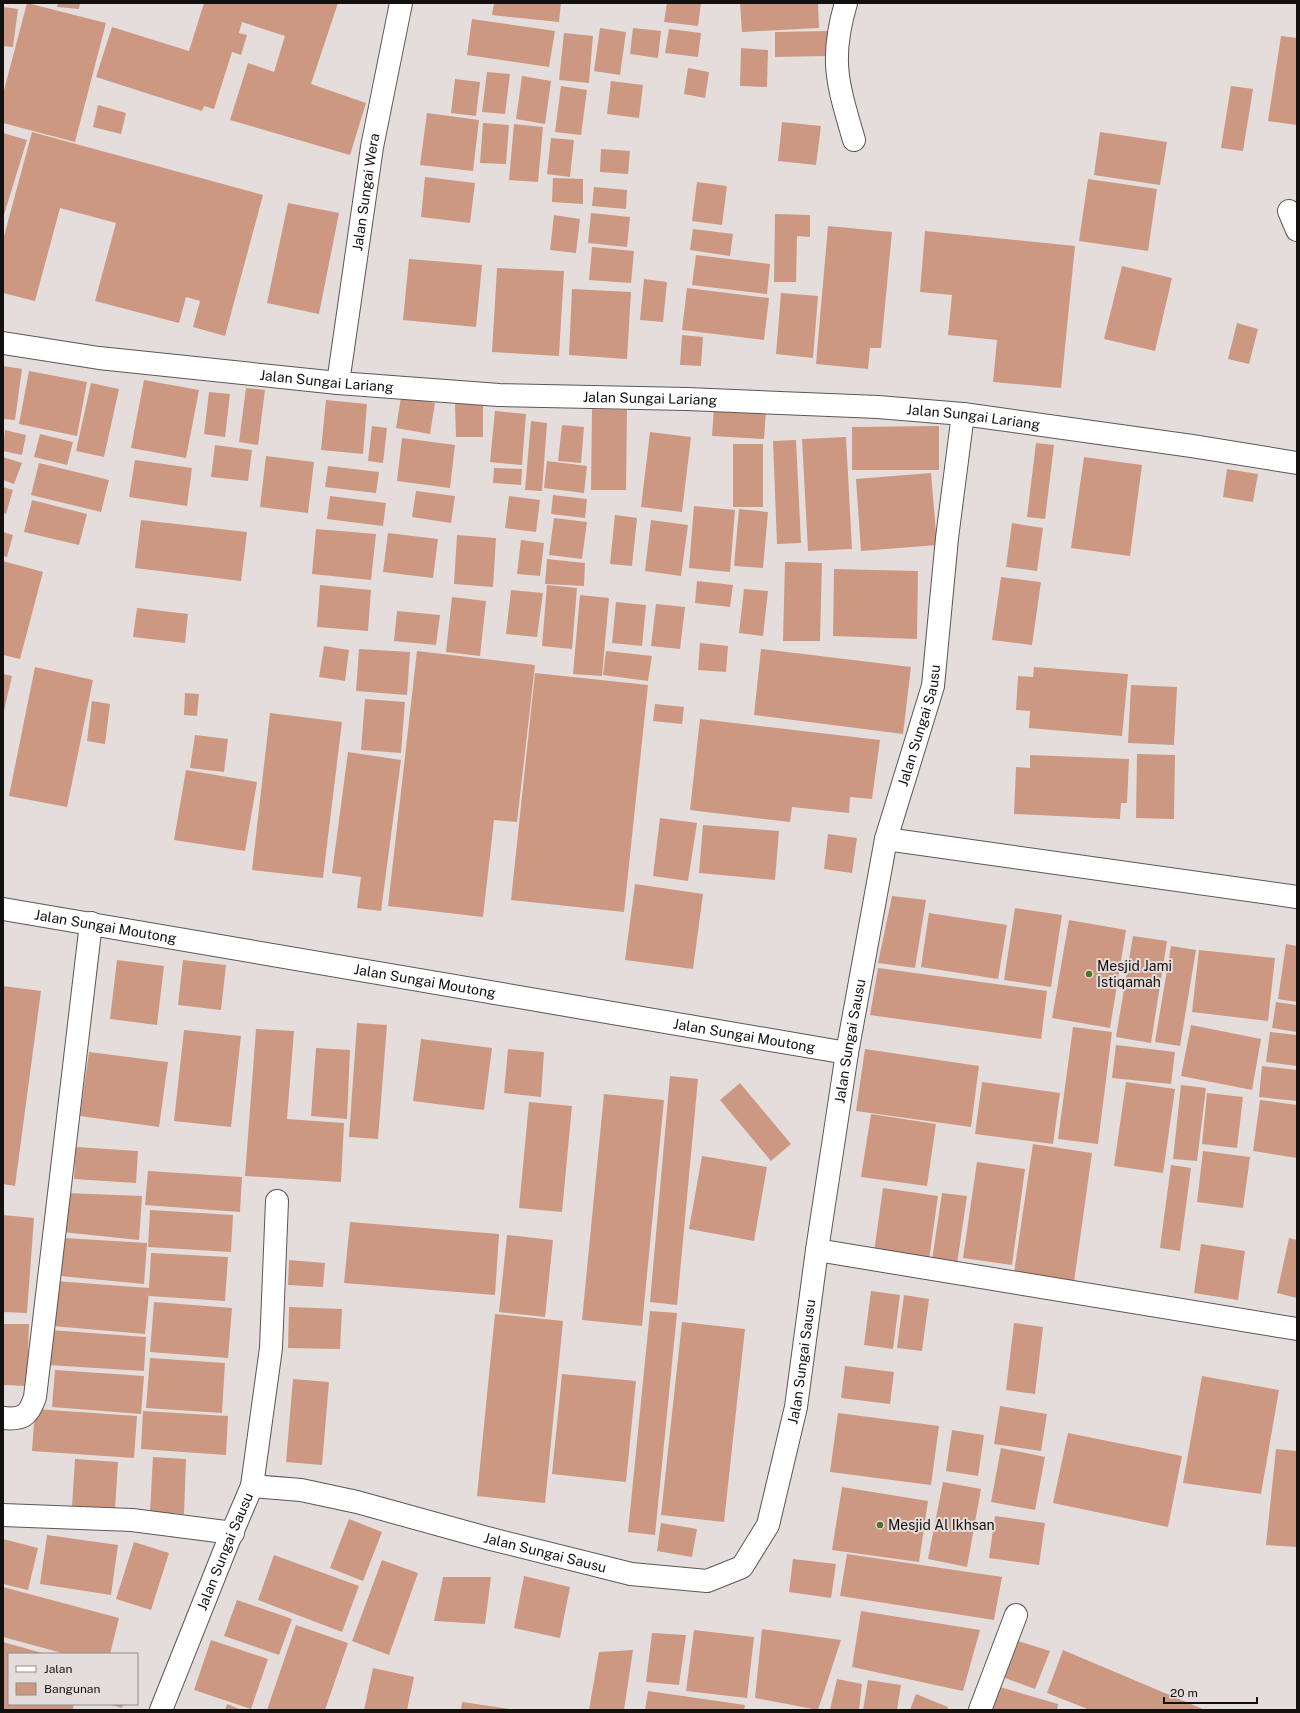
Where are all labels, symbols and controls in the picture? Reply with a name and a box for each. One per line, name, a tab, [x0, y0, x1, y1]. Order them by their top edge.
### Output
street label: Jalan Sungai Wera	[349, 132, 383, 252]
street label: Jalan Sungai Lariang	[259, 367, 395, 395]
street label: Jalan Sungai Lariang	[583, 389, 718, 408]
street label: Jalan Sungai Lariang	[906, 401, 1042, 433]
street label: Jalan Sungai Sausu	[895, 664, 943, 788]
street label: Jalan Sungai Moutong	[33, 907, 178, 947]
place label: Mesjid Jami Istiqamah	[1097, 958, 1172, 990]
street label: Jalan Sungai Moutong	[353, 961, 497, 1001]
marker: Mesjid Jami Istiqamah	[1084, 969, 1094, 979]
street label: Jalan Sungai Sausu	[831, 978, 868, 1105]
street label: Jalan Sungai Moutong	[672, 1015, 817, 1056]
street label: Jalan Sungai Sausu	[784, 1298, 818, 1426]
street label: Jalan Sungai Sausu	[194, 1490, 256, 1613]
place label: Mesjid Al Ikhsan	[888, 1517, 995, 1533]
marker: Mesjid Al Ikhsan	[875, 1520, 885, 1530]
street label: Jalan Sungai Sausu	[482, 1529, 608, 1576]
legend	[8, 1653, 138, 1705]
text: Jalan	[44, 1662, 73, 1676]
scale bar	[1164, 1679, 1257, 1705]
text: Bangunan	[44, 1682, 100, 1696]
text: 20 m	[1170, 1686, 1198, 1700]

